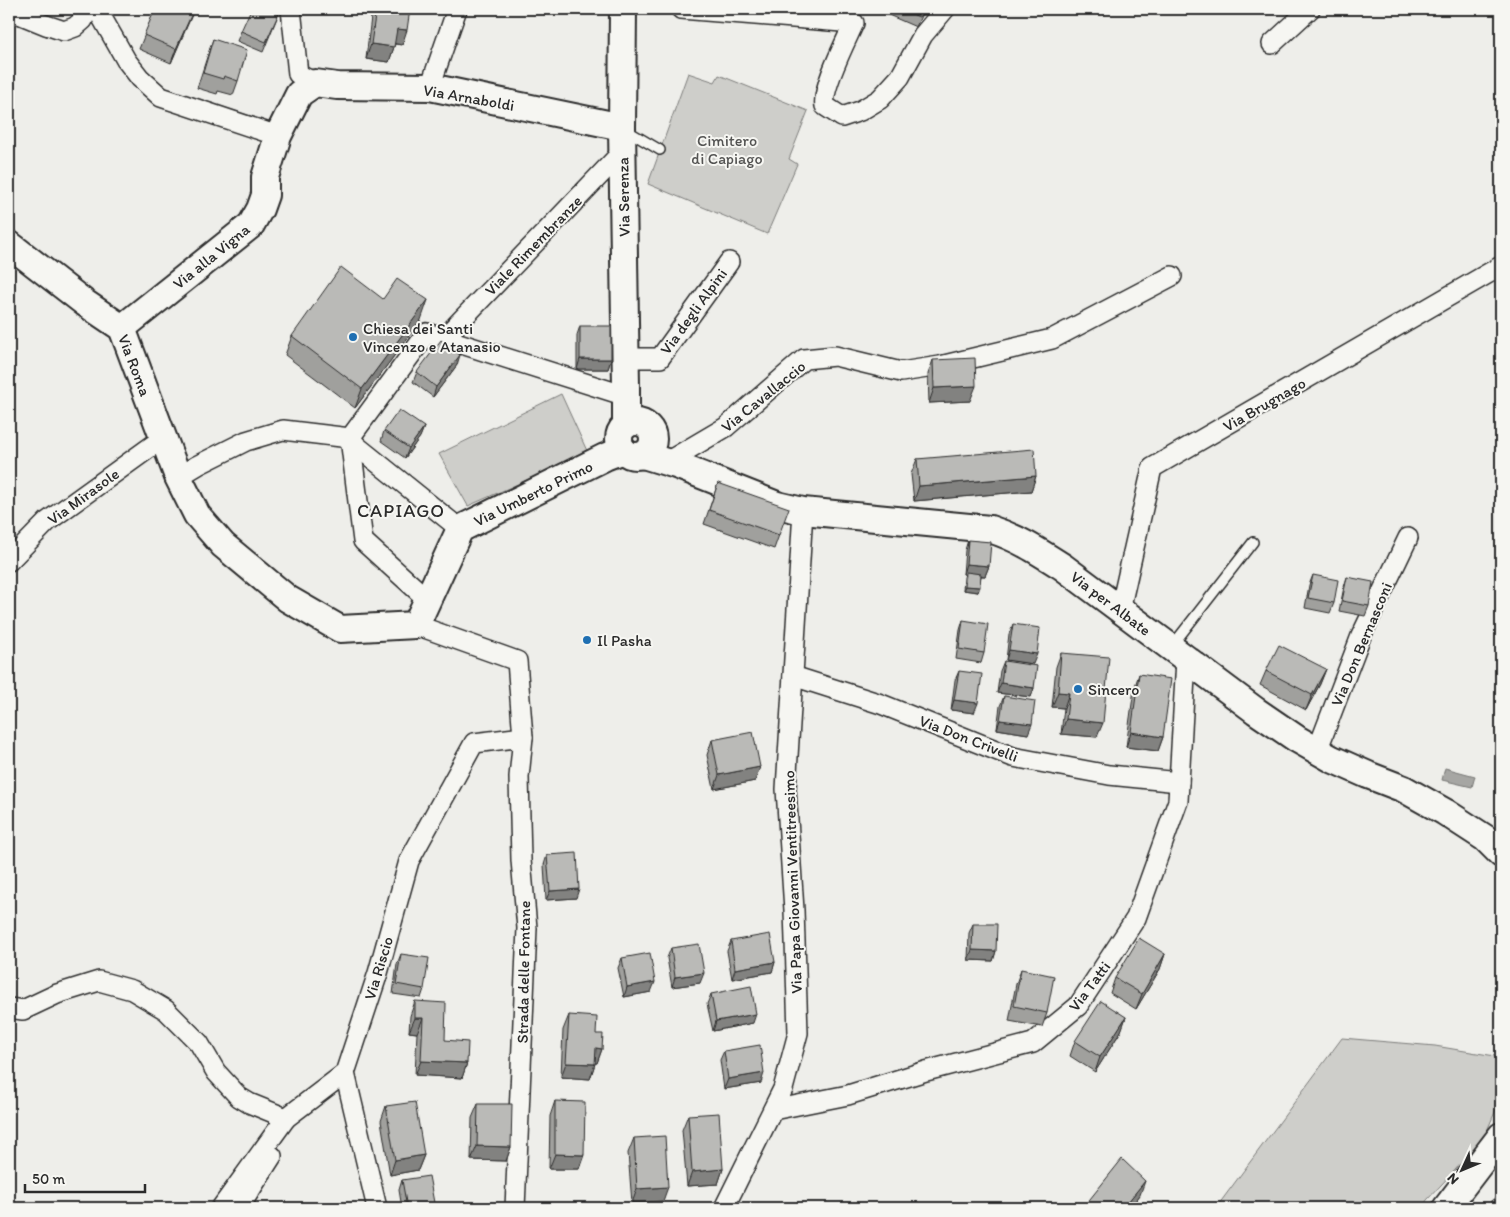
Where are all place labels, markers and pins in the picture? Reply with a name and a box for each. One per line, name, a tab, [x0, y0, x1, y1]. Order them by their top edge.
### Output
place label: Chiesa dei Santi Vincenzo e Atanasio	[363, 319, 501, 356]
marker: Chiesa dei Santi Vincenzo e Atanasio	[347, 331, 359, 343]
place label: Il Pasha	[597, 631, 652, 650]
marker: Il Pasha	[581, 634, 593, 646]
place label: Sincero	[1088, 680, 1140, 699]
marker: Sincero	[1072, 683, 1084, 695]

